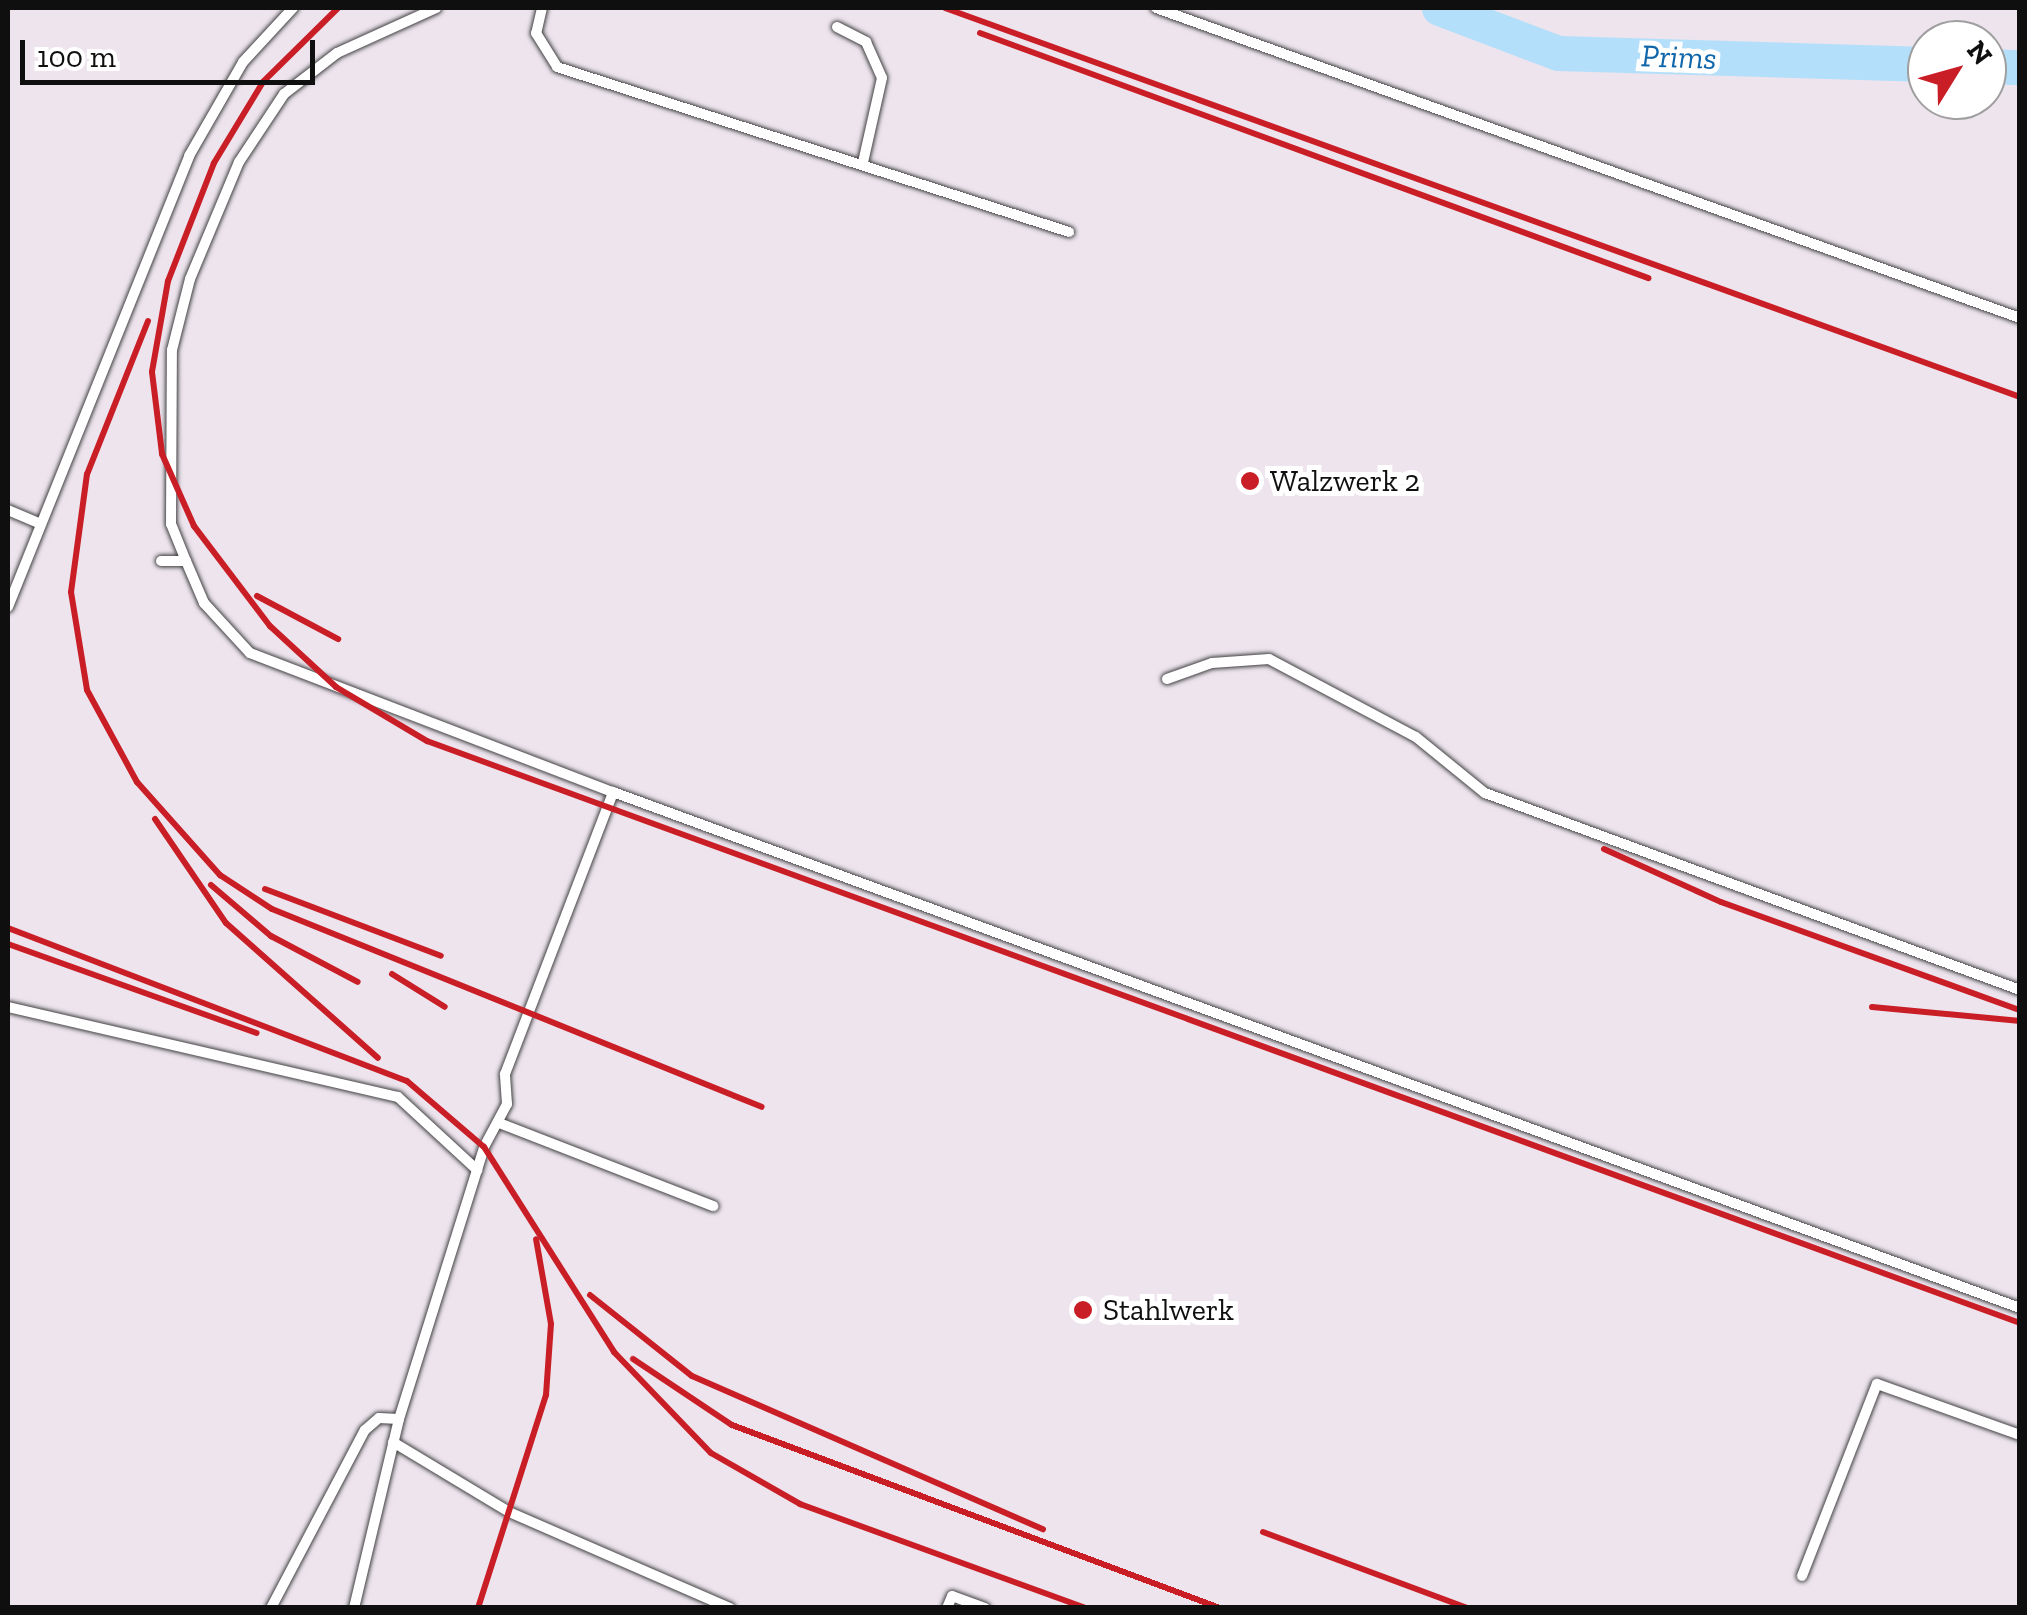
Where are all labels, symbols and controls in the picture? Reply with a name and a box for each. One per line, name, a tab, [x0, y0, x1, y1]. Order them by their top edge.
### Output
scale bar	[25, 20, 320, 82]
north arrow	[1907, 20, 2007, 120]
text: N	[1960, 34, 1999, 71]
water label: Prims	[1641, 36, 1717, 78]
text: 100 m	[37, 39, 116, 75]
place label: Walzwerk 2	[1270, 463, 1420, 499]
marker: Walzwerk 2	[1239, 470, 1261, 492]
place label: Stahlwerk	[1103, 1292, 1234, 1328]
marker: Stahlwerk	[1072, 1299, 1094, 1321]

